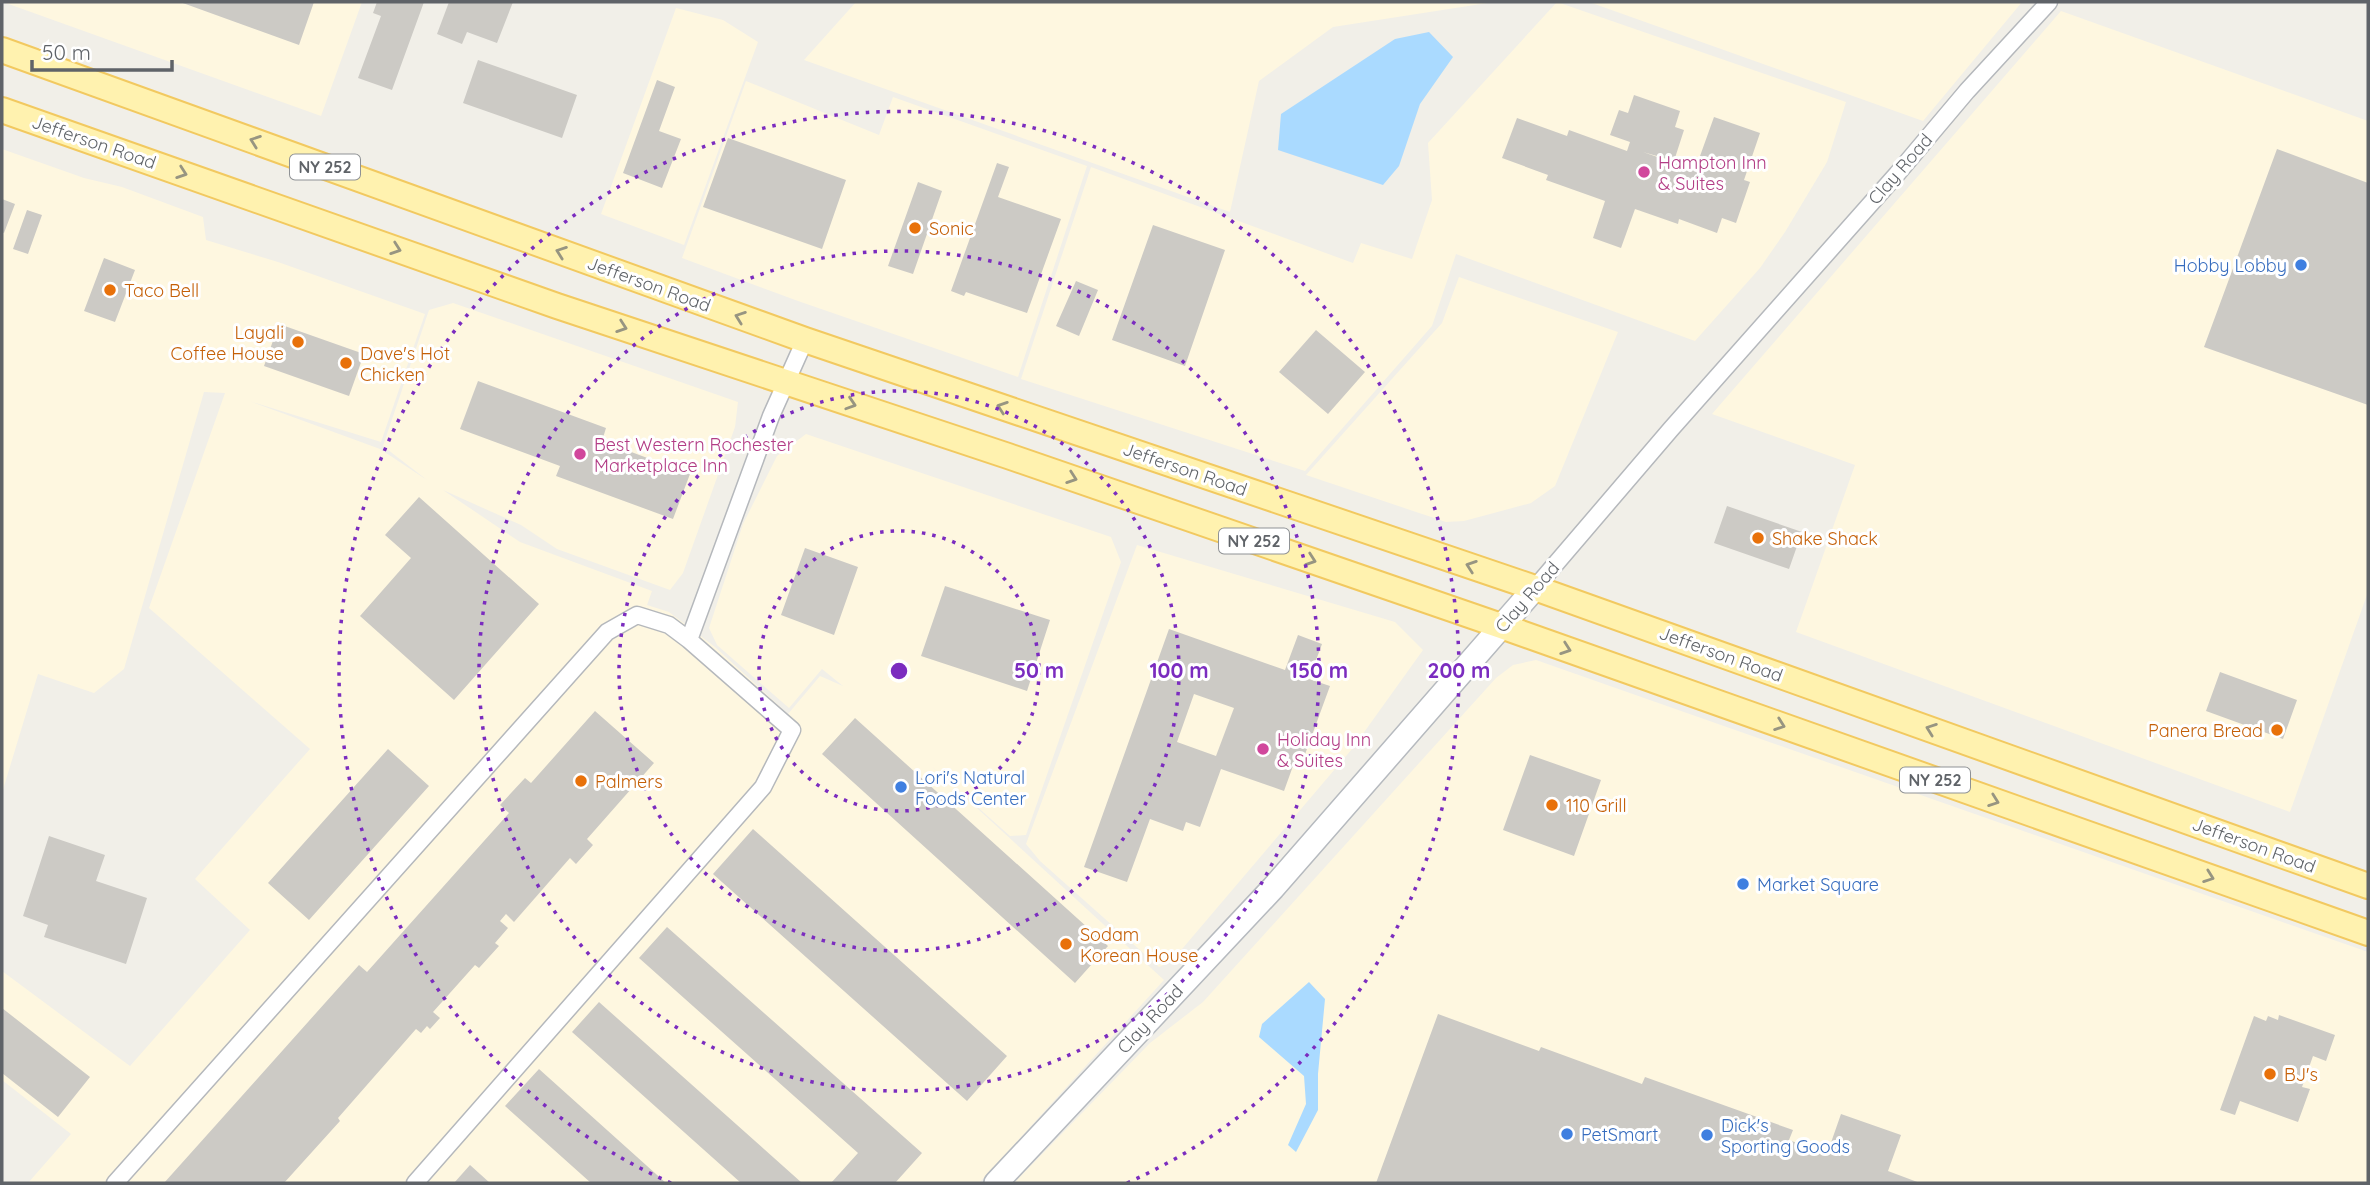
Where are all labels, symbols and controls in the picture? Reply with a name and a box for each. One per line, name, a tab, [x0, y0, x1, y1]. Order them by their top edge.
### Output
scale bar	[32, 28, 172, 72]
text: 50 m	[42, 39, 91, 65]
street label: Jefferson Road	[29, 110, 159, 174]
street label: Clay Road	[1863, 129, 1937, 209]
one-way arrow	[249, 136, 261, 150]
place label: Hampton Inn & Suites	[1658, 151, 1767, 195]
road number: NY 252	[290, 154, 360, 180]
marker: Hampton Inn & Suites	[1636, 164, 1652, 180]
one-way arrow	[175, 165, 187, 179]
place label: Sonic	[929, 217, 974, 240]
marker: Sonic	[907, 220, 923, 236]
one-way arrow	[390, 241, 402, 255]
one-way arrow	[556, 246, 568, 260]
street label: Jefferson Road	[584, 251, 714, 317]
place label: Hobby Lobby	[2174, 254, 2287, 277]
marker: Hobby Lobby	[2293, 257, 2309, 273]
place label: Taco Bell	[124, 279, 199, 302]
marker: Taco Bell	[102, 282, 118, 298]
one-way arrow	[735, 311, 747, 325]
one-way arrow	[615, 319, 628, 333]
place label: Layali Coffee House	[170, 321, 284, 365]
marker: Layali Coffee House	[290, 334, 306, 350]
place label: Dave's Hot Chicken	[360, 342, 450, 386]
marker: Dave's Hot Chicken	[338, 355, 354, 371]
one-way arrow	[845, 396, 857, 410]
one-way arrow	[996, 401, 1008, 415]
place label: Best Western Rochester Marketplace Inn	[594, 433, 794, 477]
street label: Jefferson Road	[1120, 437, 1250, 501]
marker: Best Western Rochester Marketplace Inn	[572, 446, 588, 462]
one-way arrow	[1066, 470, 1078, 484]
place label: Shake Shack	[1772, 527, 1878, 550]
road number: NY 252	[1219, 528, 1289, 554]
marker: Shake Shack	[1750, 530, 1766, 546]
one-way arrow	[1304, 552, 1316, 566]
street label: Clay Road	[1490, 557, 1564, 637]
one-way arrow	[1465, 560, 1477, 574]
street label: Jefferson Road	[1656, 621, 1786, 687]
one-way arrow	[1559, 641, 1571, 655]
text: 50 m	[1014, 657, 1064, 683]
text: 100 m	[1149, 657, 1209, 683]
text: 150 m	[1290, 657, 1348, 683]
text: 200 m	[1428, 657, 1490, 683]
centre of rings	[887, 659, 911, 683]
one-way arrow	[1773, 717, 1785, 731]
place label: Panera Bread	[2148, 719, 2263, 742]
marker: Panera Bread	[2269, 722, 2285, 738]
one-way arrow	[1925, 723, 1937, 737]
place label: Holiday Inn & Suites	[1277, 728, 1371, 772]
marker: Holiday Inn & Suites	[1255, 741, 1271, 757]
place label: Lori's Natural Foods Center	[915, 766, 1026, 810]
road number: NY 252	[1900, 768, 1970, 792]
place label: Palmers	[595, 770, 663, 793]
marker: Palmers	[573, 773, 589, 789]
marker: Lori's Natural Foods Center	[893, 779, 909, 795]
one-way arrow	[1988, 793, 2000, 807]
place label: 110 Grill	[1566, 794, 1627, 817]
marker: 110 Grill	[1544, 797, 1560, 813]
street label: Jefferson Road	[2189, 812, 2319, 878]
one-way arrow	[2202, 869, 2214, 883]
place label: Market Square	[1757, 873, 1879, 896]
marker: Market Square	[1735, 876, 1751, 892]
place label: Sodam Korean House	[1080, 923, 1198, 967]
marker: Sodam Korean House	[1058, 936, 1074, 952]
street label: Clay Road	[1112, 979, 1188, 1059]
place label: BJ's	[2284, 1063, 2318, 1086]
marker: BJ's	[2262, 1066, 2278, 1082]
place label: Dick's Sporting Goods	[1721, 1114, 1850, 1158]
place label: PetSmart	[1581, 1123, 1658, 1146]
marker: PetSmart	[1559, 1126, 1575, 1142]
marker: Dick's Sporting Goods	[1699, 1127, 1715, 1143]

